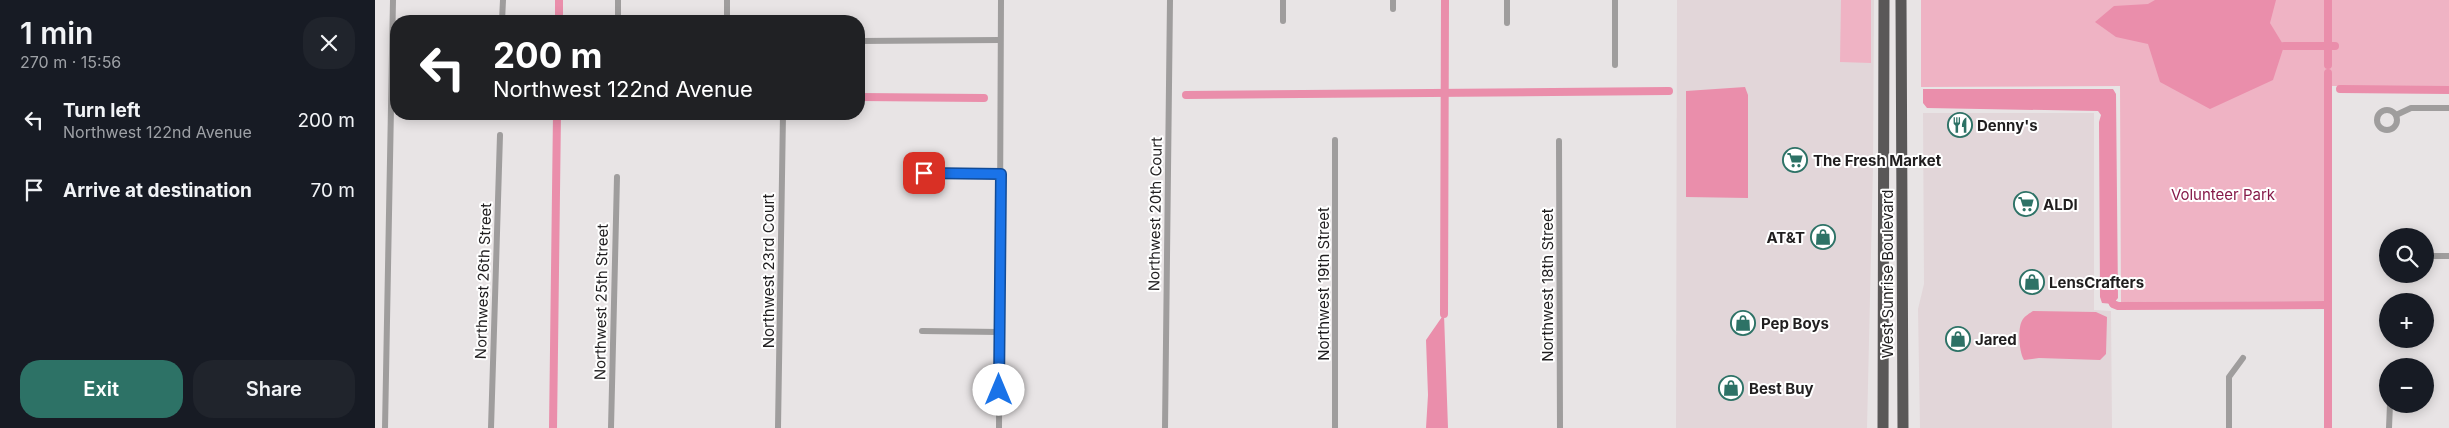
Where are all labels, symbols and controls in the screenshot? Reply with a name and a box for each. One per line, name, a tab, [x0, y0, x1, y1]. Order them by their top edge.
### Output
text: 1 min	[20, 15, 93, 51]
button: close	[303, 17, 355, 69]
text: 200 m	[493, 34, 602, 76]
icon: left	[410, 35, 475, 100]
text: 270 m · 15:56	[20, 52, 121, 72]
text: Northwest 122nd Avenue	[493, 76, 753, 102]
text: Turn left	[63, 99, 141, 122]
icon: left	[20, 106, 48, 134]
text: 200 m	[297, 109, 355, 132]
restaurant icon: Denny's	[1947, 112, 1973, 138]
place label: Denny's	[1977, 116, 2038, 135]
text: Northwest 122nd Avenue	[63, 122, 252, 142]
street label: Northwest 20th Court	[1144, 137, 1166, 291]
supermarket icon: The Fresh Market	[1782, 147, 1808, 173]
place label: The Fresh Market	[1813, 151, 1942, 170]
pin	[903, 152, 945, 194]
icon: arrive	[910, 159, 938, 187]
icon: arrive	[20, 176, 48, 204]
text: Arrive at destination	[63, 179, 252, 202]
text: 70 m	[311, 179, 355, 202]
park label: Volunteer Park	[2171, 185, 2276, 204]
street label: West Sunrise Boulevard	[1878, 190, 1897, 358]
supermarket icon: ALDI	[2013, 191, 2039, 217]
street label: Northwest 23rd Court	[759, 194, 778, 348]
place label: ALDI	[2043, 195, 2078, 214]
street label: Northwest 26th Street	[471, 202, 495, 360]
street label: Northwest 19th Street	[1314, 207, 1333, 361]
street label: Northwest 18th Street	[1538, 208, 1557, 362]
street label: Northwest 25th Street	[590, 224, 612, 380]
shop icon: AT&T	[1810, 224, 1836, 250]
place label: AT&T	[1766, 228, 1805, 247]
map controls	[2379, 228, 2434, 413]
button: search	[2379, 228, 2434, 283]
shop icon: LensCrafters	[2019, 269, 2045, 295]
place label: LensCrafters	[2049, 273, 2144, 292]
button: +	[2379, 293, 2434, 348]
shop icon: Pep Boys	[1730, 310, 1756, 336]
place label: Pep Boys	[1761, 314, 1829, 333]
shop icon: Jared	[1945, 326, 1971, 352]
place label: Jared	[1975, 330, 2017, 349]
button: −	[2379, 358, 2434, 413]
button: Exit	[20, 360, 183, 418]
button: Share	[193, 360, 355, 418]
position arrow	[972, 363, 1024, 415]
shop icon: Best Buy	[1718, 375, 1744, 401]
place label: Best Buy	[1749, 379, 1814, 398]

